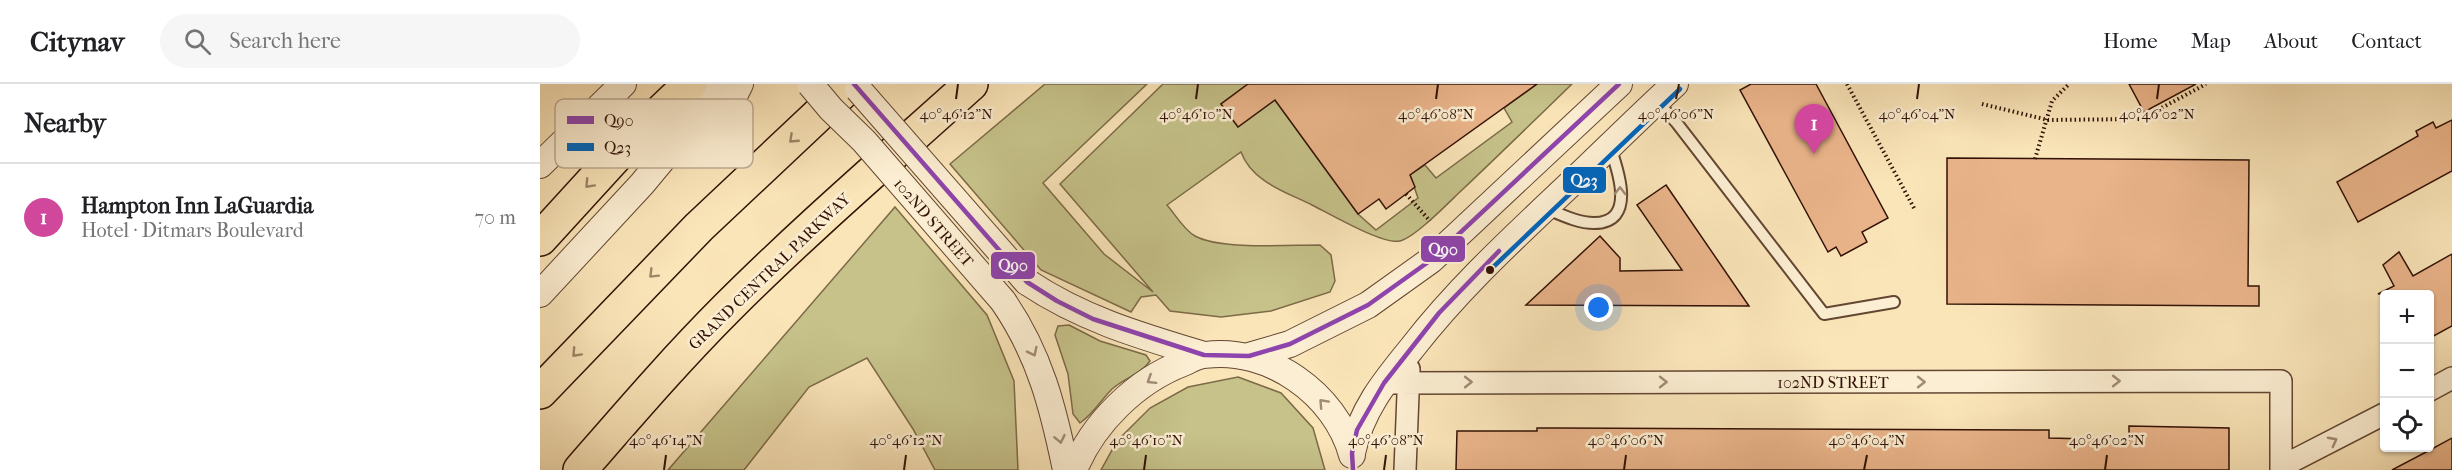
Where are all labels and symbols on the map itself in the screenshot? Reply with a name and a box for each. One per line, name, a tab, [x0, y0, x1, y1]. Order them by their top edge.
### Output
legend	[555, 99, 753, 168]
pin: 1	[1794, 104, 1834, 154]
text: 40°46'12"N	[919, 105, 993, 123]
text: 40°46'10"N	[1159, 105, 1233, 123]
text: 40°46'08"N	[1398, 105, 1475, 123]
text: 40°46'06"N	[1638, 105, 1715, 123]
text: 40°46'04"N	[1879, 105, 1956, 123]
text: 40°46'02"N	[2119, 105, 2196, 123]
text: Q90	[604, 111, 634, 130]
one-way arrow	[790, 132, 800, 143]
text: Q23	[604, 138, 631, 157]
line badge: Q23	[1562, 166, 1607, 194]
text: Q23	[1570, 171, 1598, 191]
street label: 102ND STREET	[890, 174, 977, 271]
one-way arrow	[585, 177, 596, 188]
one-way arrow	[1614, 186, 1626, 195]
street label: GRAND CENTRAL PARKWAY	[685, 188, 855, 354]
line badge: Q90	[1420, 235, 1466, 263]
text: Q90	[1428, 240, 1458, 260]
line badge: Q90	[990, 251, 1036, 280]
text: Q90	[998, 256, 1028, 276]
unlabelled marker	[1484, 264, 1496, 276]
one-way arrow	[649, 267, 659, 278]
your location	[1584, 293, 1613, 322]
one-way arrow	[573, 345, 584, 356]
one-way arrow	[1025, 345, 1037, 356]
one-way arrow	[1147, 373, 1157, 385]
street label: 102ND STREET	[1777, 373, 1889, 392]
one-way arrow	[2111, 375, 2120, 387]
one-way arrow	[1463, 376, 1472, 388]
one-way arrow	[1658, 376, 1667, 388]
one-way arrow	[1916, 376, 1925, 388]
one-way arrow	[1319, 400, 1330, 410]
text: 40°46'14"N	[629, 431, 704, 449]
text: 40°46'12"N	[869, 431, 943, 449]
text: 40°46'10"N	[1109, 431, 1183, 449]
text: 40°46'08"N	[1348, 431, 1425, 449]
text: 40°46'06"N	[1588, 431, 1665, 449]
text: 40°46'04"N	[1829, 431, 1906, 449]
text: 40°46'02"N	[2069, 431, 2146, 449]
one-way arrow	[1052, 434, 1065, 444]
one-way arrow	[2327, 437, 2337, 448]

